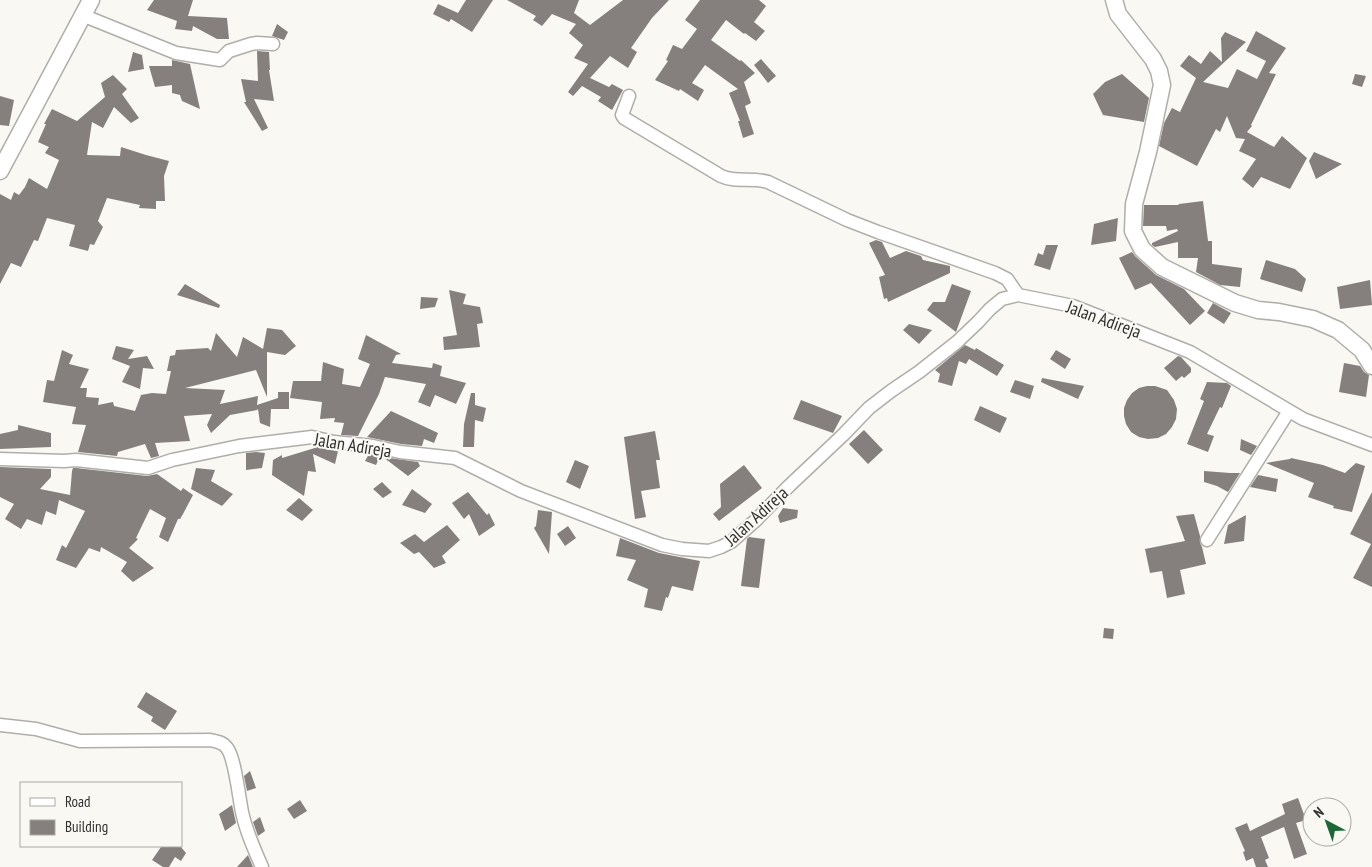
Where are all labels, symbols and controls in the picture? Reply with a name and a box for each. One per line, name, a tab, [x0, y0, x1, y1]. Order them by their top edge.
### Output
street label: Jalan Adireja	[1063, 295, 1145, 343]
street label: Jalan Adireja	[312, 427, 393, 462]
street label: Jalan Adireja	[719, 481, 793, 551]
legend	[20, 782, 182, 847]
text: Road	[65, 792, 91, 811]
north arrow	[1302, 797, 1352, 847]
text: N	[1310, 803, 1327, 821]
text: Building	[65, 817, 108, 836]

